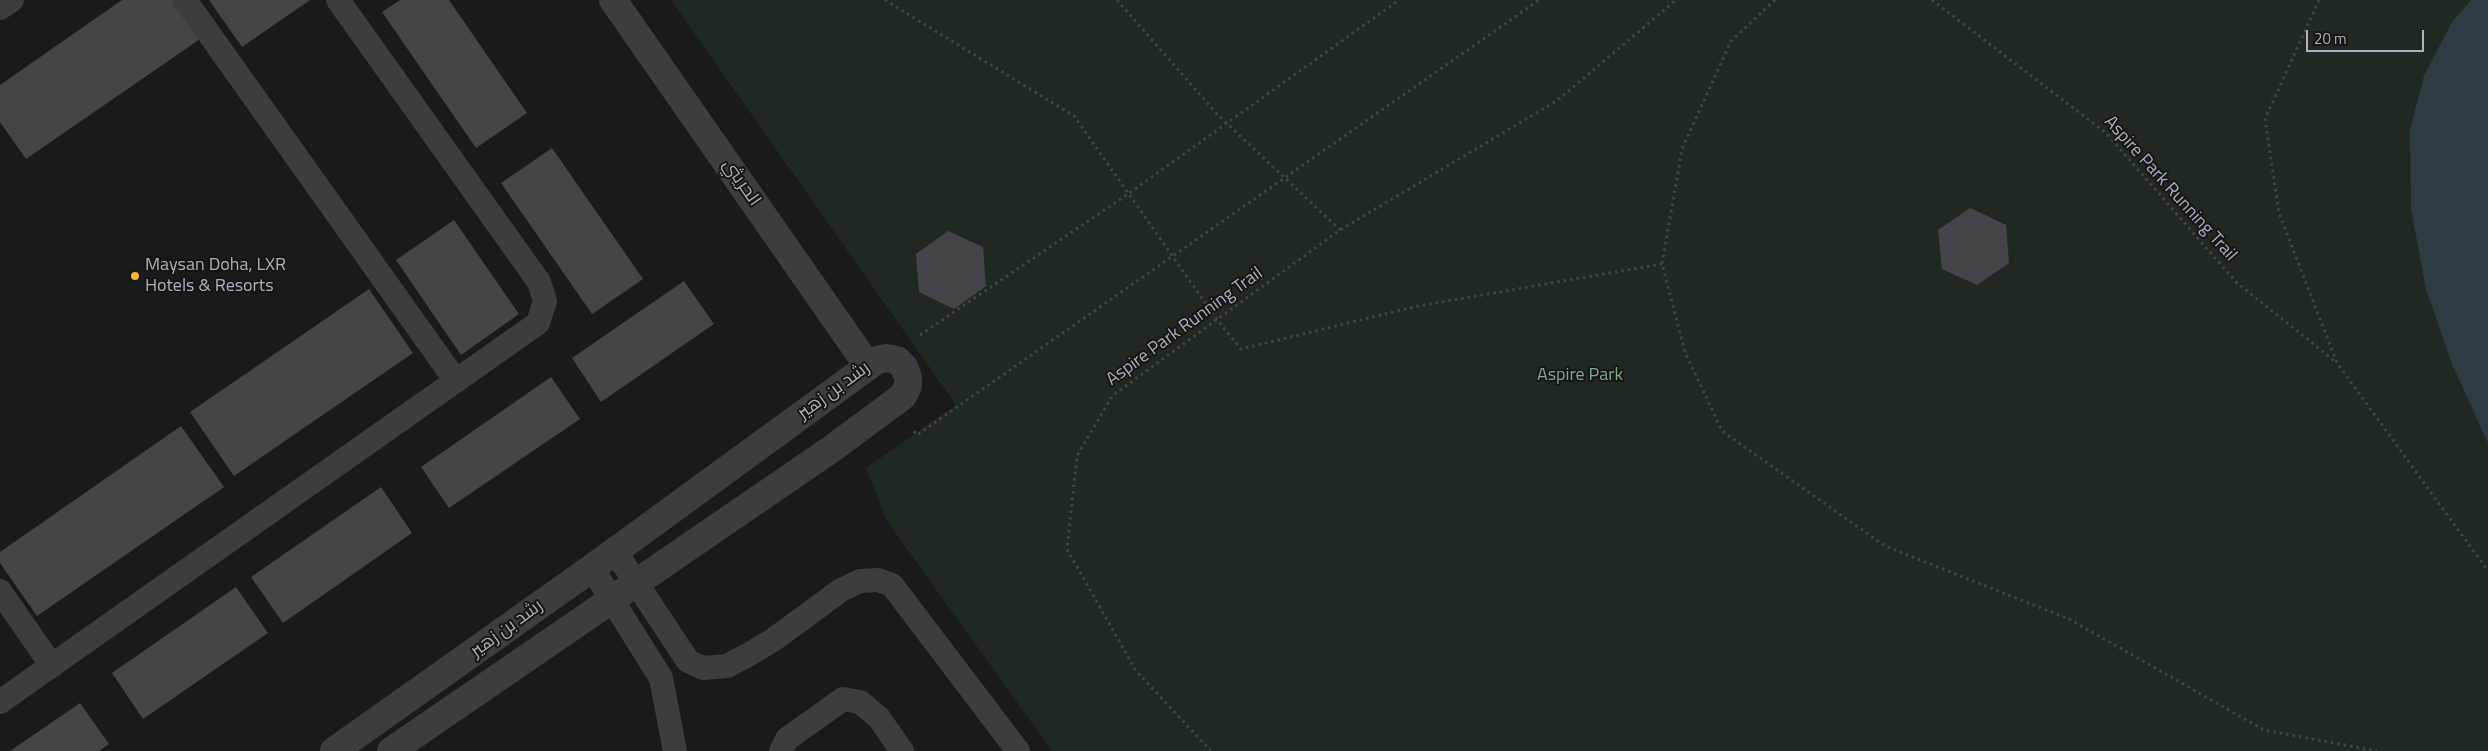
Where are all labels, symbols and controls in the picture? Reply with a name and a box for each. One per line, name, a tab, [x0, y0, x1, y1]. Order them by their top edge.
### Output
scale bar	[2308, 20, 2426, 52]
text: 20 m	[2314, 27, 2347, 50]
street label: Aspire Park Running Trail	[2099, 112, 2241, 266]
street label: الحريثي	[717, 155, 765, 211]
place label: Maysan Doha, LXR Hotels & Resorts	[145, 255, 286, 298]
street label: Aspire Park Running Trail	[1103, 263, 1267, 391]
marker: Maysan Doha, LXR Hotels & Resorts	[129, 270, 141, 282]
street label: رشد بن زهير	[794, 357, 874, 425]
park label: Aspire Park	[1537, 365, 1623, 387]
street label: رشد بن زهير	[467, 595, 547, 663]

